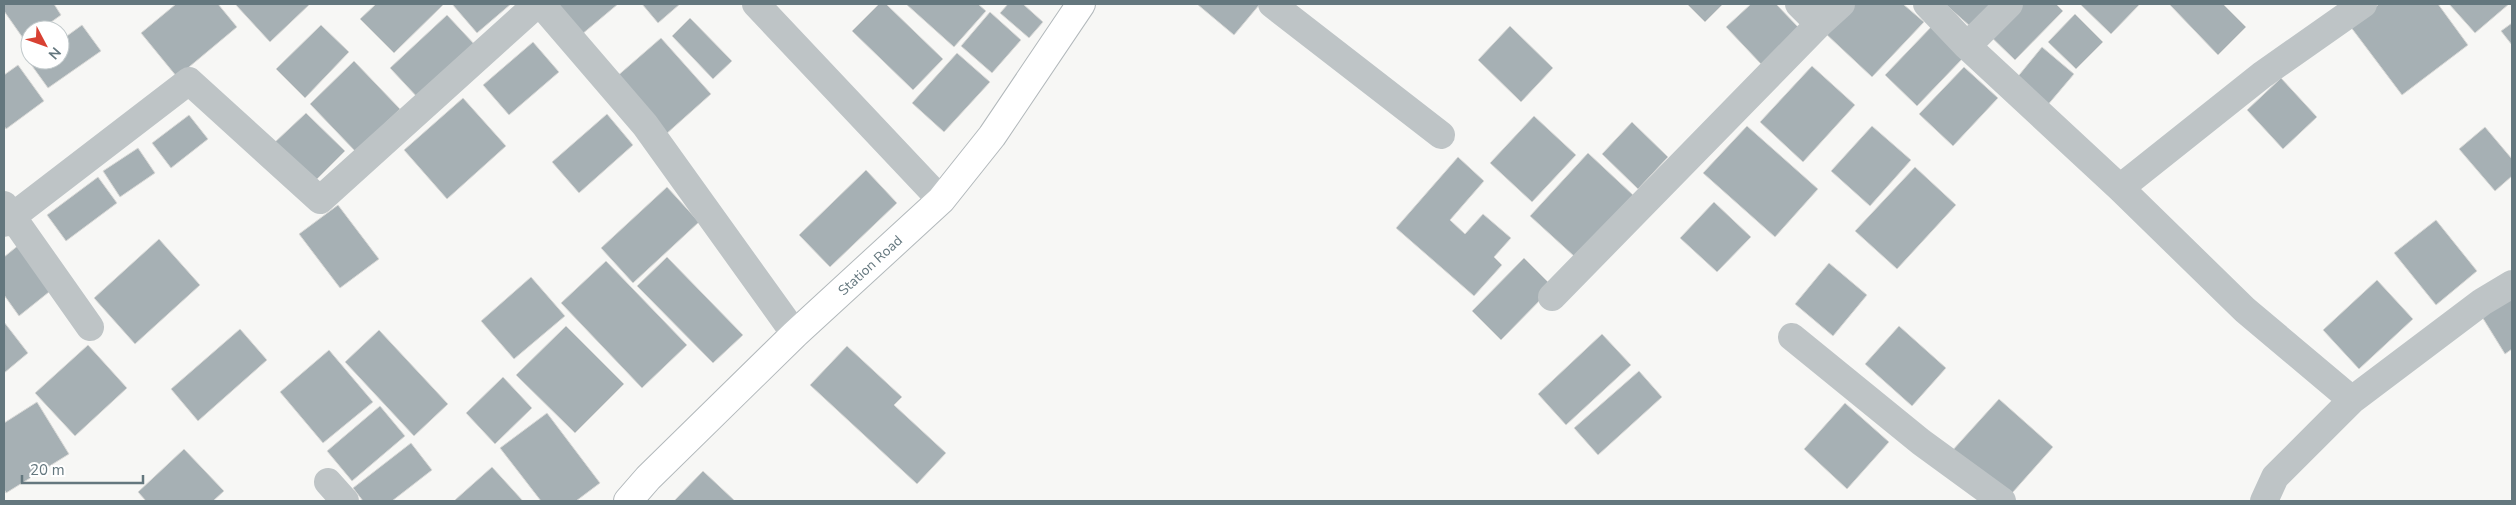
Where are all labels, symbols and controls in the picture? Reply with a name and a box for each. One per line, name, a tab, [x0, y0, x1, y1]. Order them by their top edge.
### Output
north arrow	[20, 20, 70, 70]
text: N	[44, 43, 65, 63]
street label: Station Road	[834, 231, 906, 300]
scale bar	[22, 452, 144, 484]
text: 20 m	[30, 460, 65, 480]

